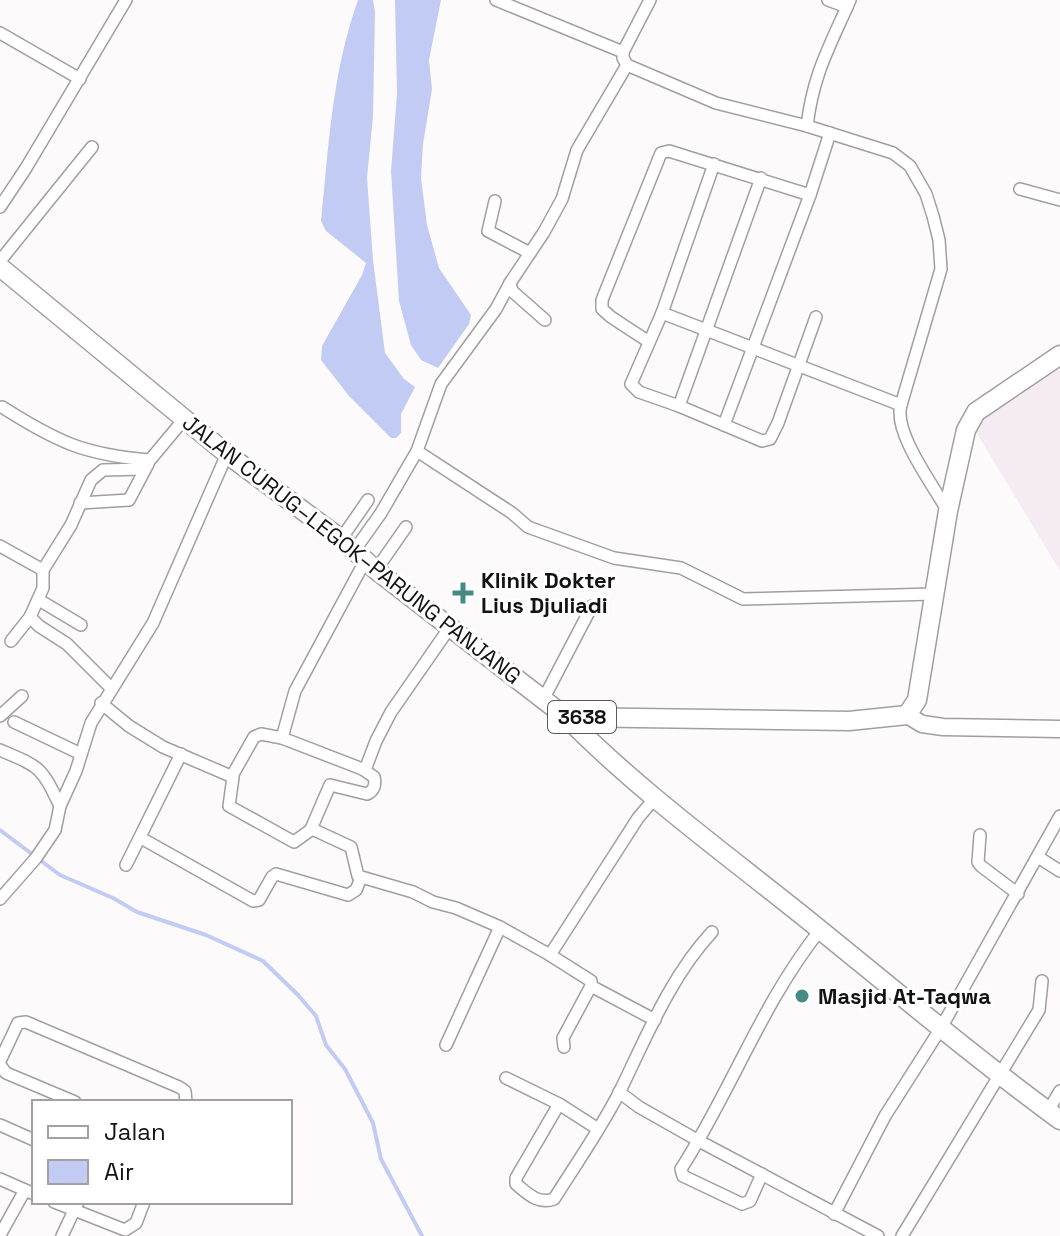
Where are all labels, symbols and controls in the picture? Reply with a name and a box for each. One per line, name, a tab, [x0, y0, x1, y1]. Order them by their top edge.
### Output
street label: JALAN CURUG–LEGOK–PARUNG PANJANG	[177, 408, 527, 690]
place label: Klinik Dokter Lius Djuliadi	[481, 566, 616, 619]
marker: Klinik Dokter Lius Djuliadi	[452, 582, 474, 604]
road number: 3638	[548, 701, 616, 733]
place label: Masjid At-Taqwa	[818, 982, 991, 1010]
marker: Masjid At-Taqwa	[793, 987, 811, 1005]
legend	[32, 1100, 292, 1204]
text: Jalan	[104, 1116, 166, 1147]
text: Air	[104, 1156, 134, 1187]

